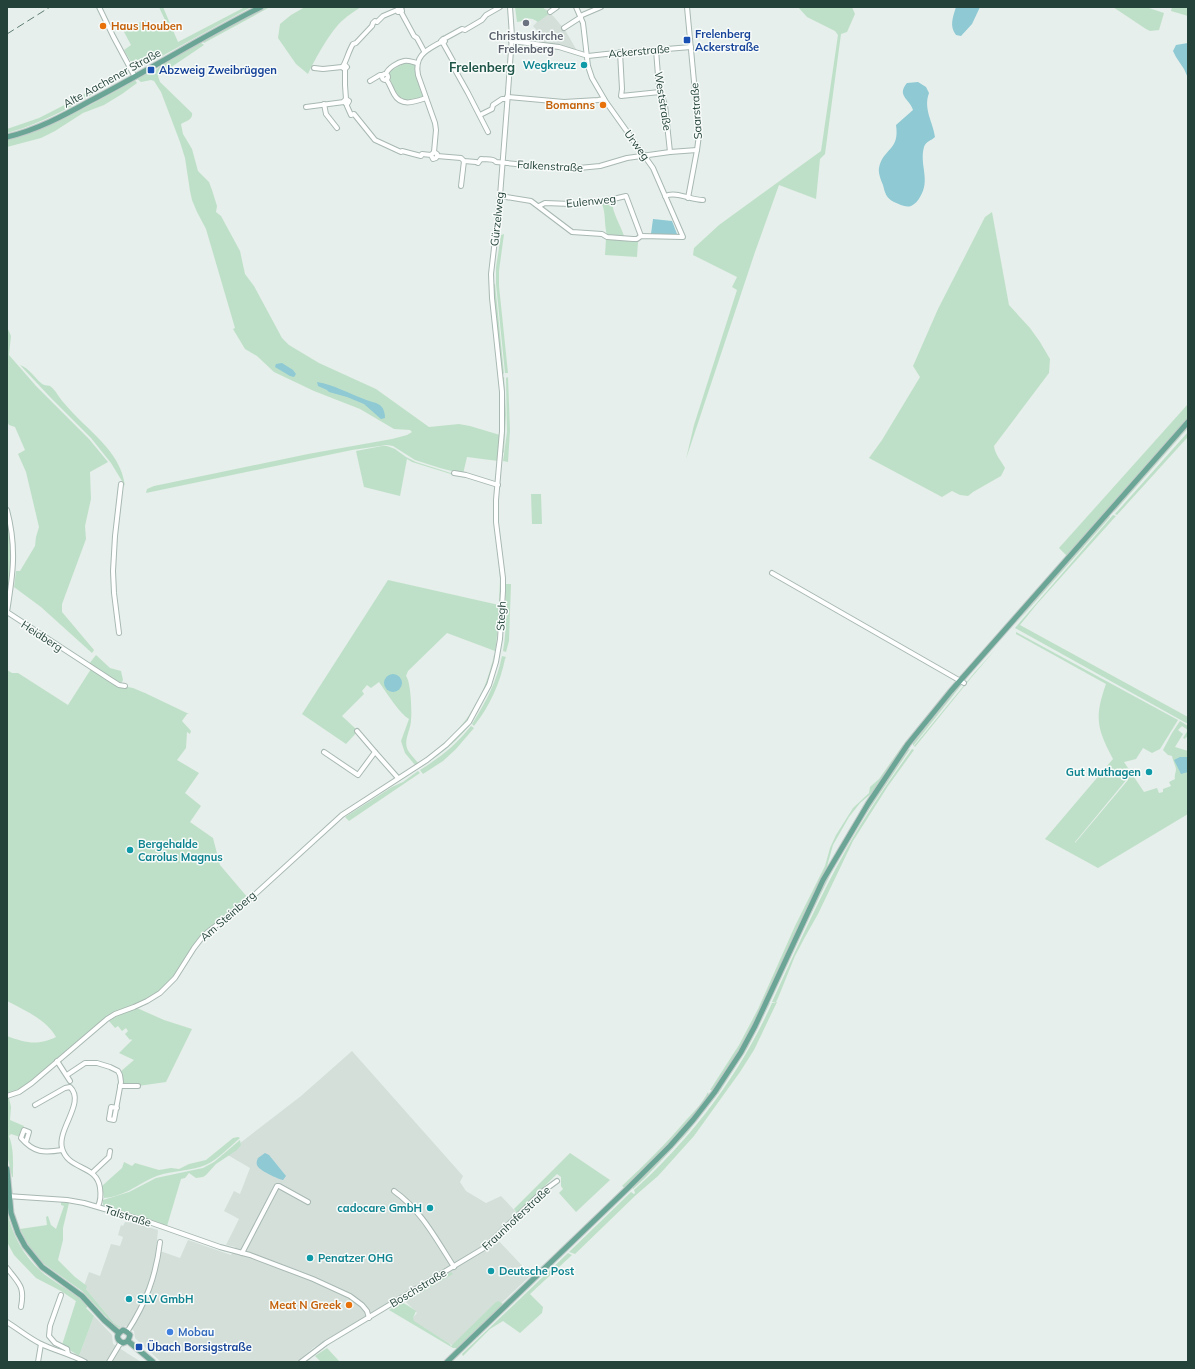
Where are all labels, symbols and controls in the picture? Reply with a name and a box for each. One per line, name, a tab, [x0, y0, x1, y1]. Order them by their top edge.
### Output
marker: Christuskirche Frelenberg	[521, 18, 531, 28]
place label: Haus Houben	[111, 19, 182, 33]
marker: Haus Houben	[98, 21, 108, 31]
place label: Frelenberg Ackerstraße	[695, 27, 759, 54]
place label: Christuskirche Frelenberg	[489, 29, 563, 56]
marker: Frelenberg Ackerstraße	[682, 35, 692, 45]
street label: Ackerstraße	[608, 41, 670, 61]
street label: Alte Aachener Straße	[61, 45, 163, 111]
place label: Wegkreuz	[523, 58, 576, 72]
district label: Frelenberg	[449, 59, 515, 75]
marker: Wegkreuz	[579, 60, 589, 70]
place label: Abzweig Zweibrüggen	[159, 63, 277, 77]
marker: Abzweig Zweibrüggen	[146, 65, 156, 75]
street label: Weststraße	[651, 70, 675, 132]
street label: Saarstraße	[687, 82, 705, 140]
place label: Bomanns	[545, 98, 595, 112]
marker: Bomanns	[598, 100, 608, 110]
street label: Urweg	[621, 127, 653, 163]
street label: Falkenstraße	[517, 157, 583, 175]
street label: Gürzelweg	[487, 191, 507, 247]
street label: Eulenweg	[565, 191, 617, 211]
street label: Stegh	[493, 601, 509, 631]
street label: Heidberg	[19, 617, 65, 655]
place label: Gut Muthagen	[1066, 765, 1141, 779]
marker: Gut Muthagen	[1144, 767, 1154, 777]
place label: Bergehalde Carolus Magnus	[138, 837, 223, 864]
marker: Bergehalde Carolus Magnus	[125, 845, 135, 855]
street label: Am Steinberg	[197, 888, 259, 944]
street label: Fraunhoferstraße	[479, 1183, 553, 1253]
place label: cadocare GmbH	[337, 1201, 422, 1215]
street label: Talstraße	[103, 1202, 153, 1230]
marker: cadocare GmbH	[425, 1203, 435, 1213]
place label: Penatzer OHG	[318, 1251, 393, 1265]
marker: Penatzer OHG	[305, 1253, 315, 1263]
place label: Deutsche Post	[499, 1264, 574, 1278]
street label: Boschstraße	[387, 1266, 449, 1310]
marker: Deutsche Post	[486, 1266, 496, 1276]
place label: SLV GmbH	[137, 1292, 193, 1306]
marker: SLV GmbH	[124, 1294, 134, 1304]
place label: Meat N Greek	[270, 1298, 342, 1312]
marker: Meat N Greek	[344, 1300, 354, 1310]
place label: Mobau	[178, 1325, 214, 1339]
marker: Mobau	[165, 1327, 175, 1337]
place label: Übach Borsigstraße	[147, 1339, 252, 1354]
marker: Übach Borsigstraße	[134, 1342, 144, 1352]

